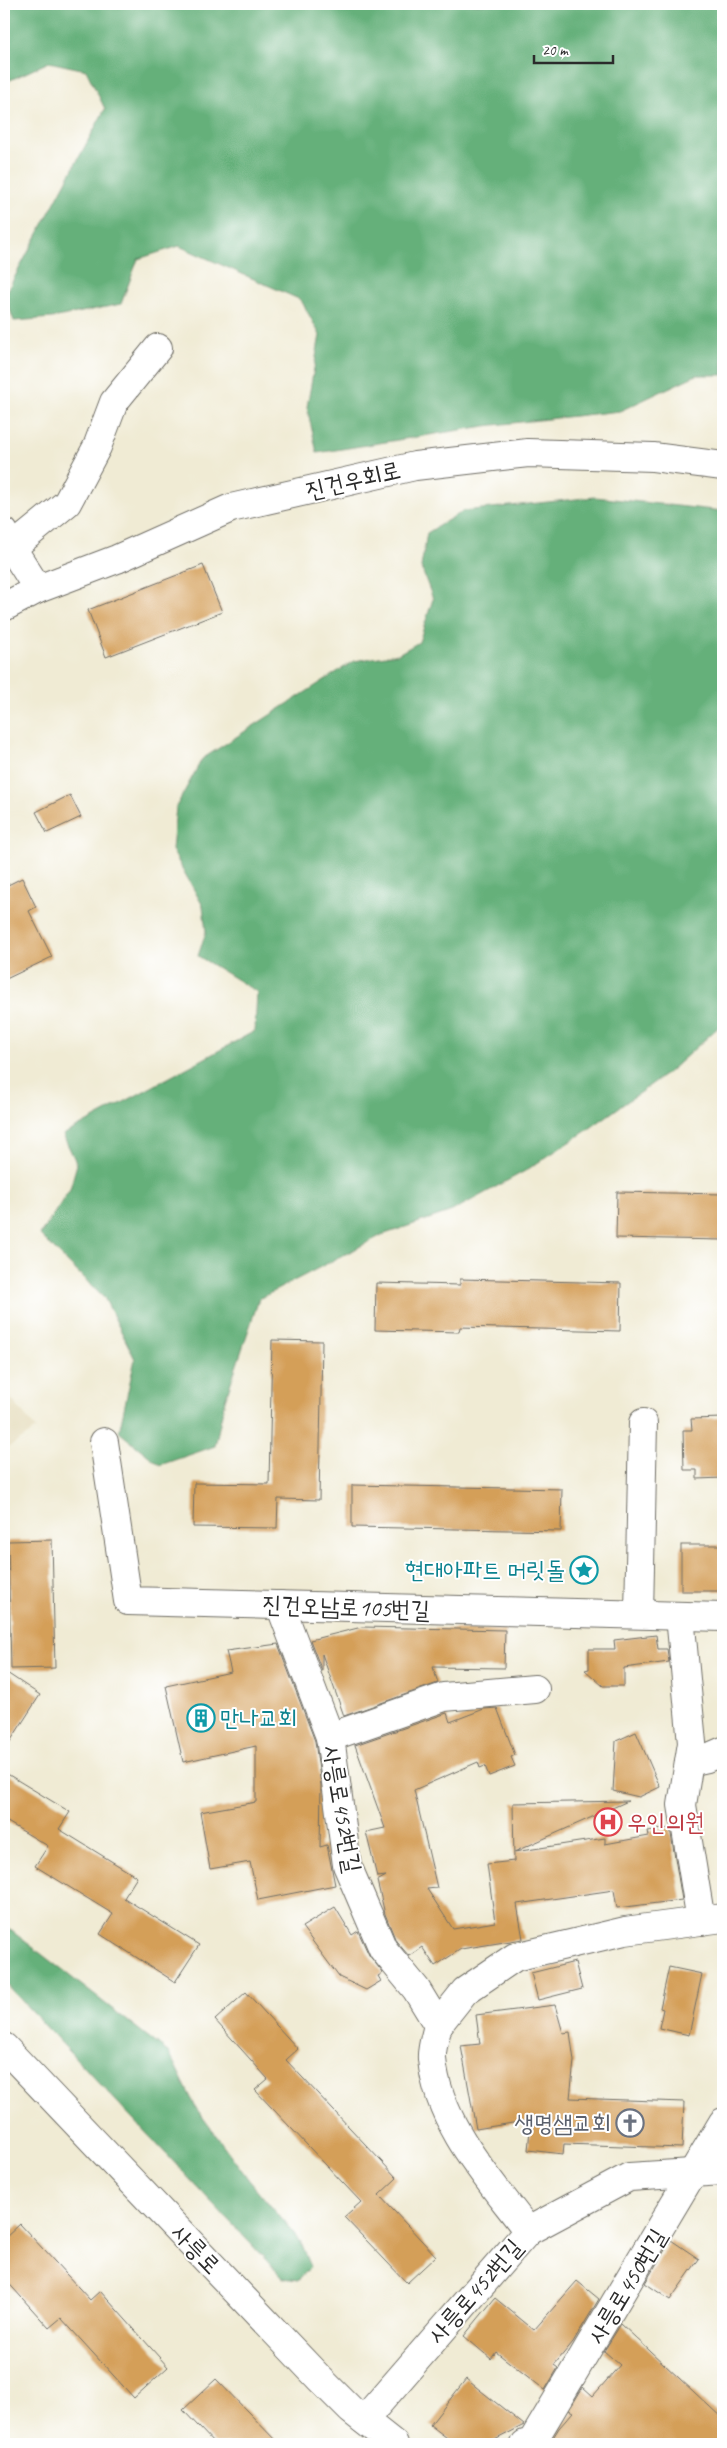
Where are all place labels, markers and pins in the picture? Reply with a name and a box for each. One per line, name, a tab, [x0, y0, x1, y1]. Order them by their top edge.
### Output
place label: 현대아파트 머릿돌	[405, 1555, 565, 1585]
place icon: 현대아파트 머릿돌	[569, 1555, 599, 1585]
building icon: 만나교회	[186, 1703, 216, 1733]
place label: 만나교회	[220, 1703, 297, 1733]
hospital icon: 우인의원	[593, 1807, 623, 1837]
place label: 우인의원	[627, 1807, 704, 1837]
place label: 생명샘교회	[514, 2108, 611, 2138]
church icon: 생명샘교회	[615, 2108, 645, 2138]

